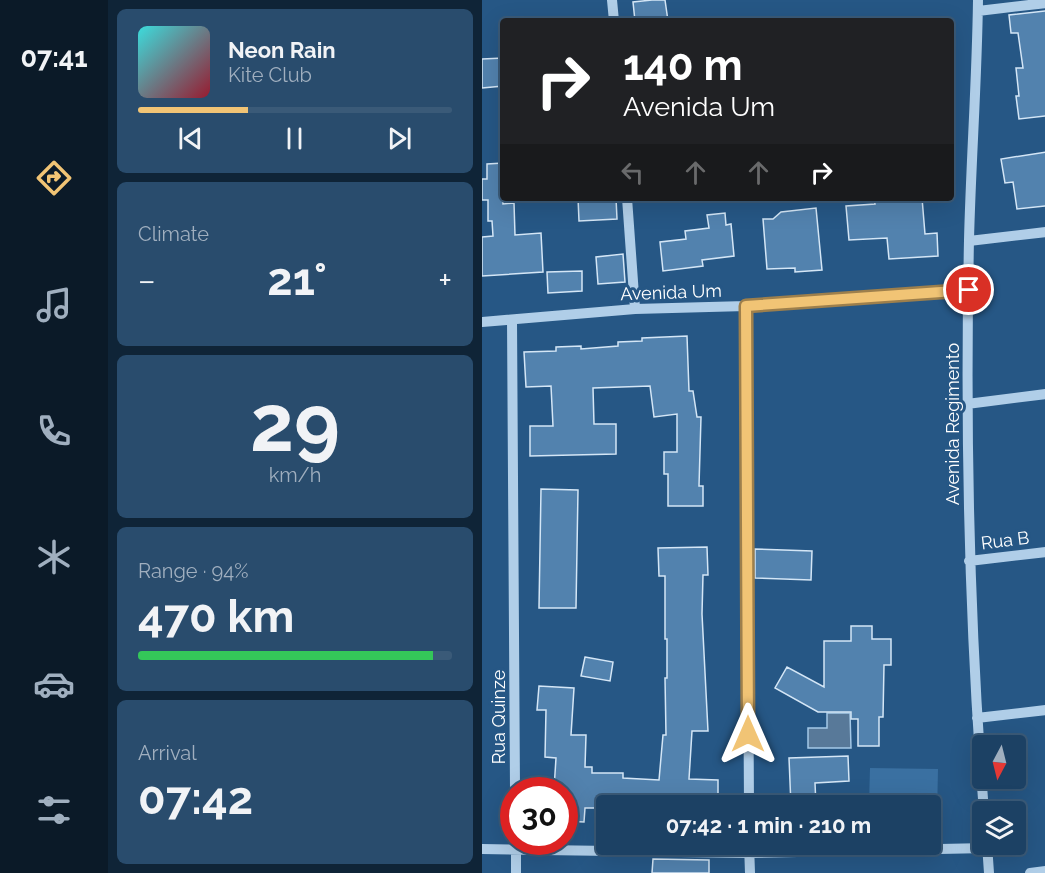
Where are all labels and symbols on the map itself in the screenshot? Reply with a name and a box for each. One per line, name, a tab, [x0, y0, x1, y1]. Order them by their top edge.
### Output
pin	[943, 264, 994, 315]
street label: Avenida Um	[620, 280, 722, 304]
street label: Avenida Regimento	[942, 342, 963, 505]
street label: Rua B	[980, 527, 1030, 553]
street label: Rua Quinze	[488, 669, 509, 764]
position arrow	[716, 702, 780, 766]
north arrow	[972, 735, 1026, 789]
speed limit sign: 30	[500, 777, 578, 855]

